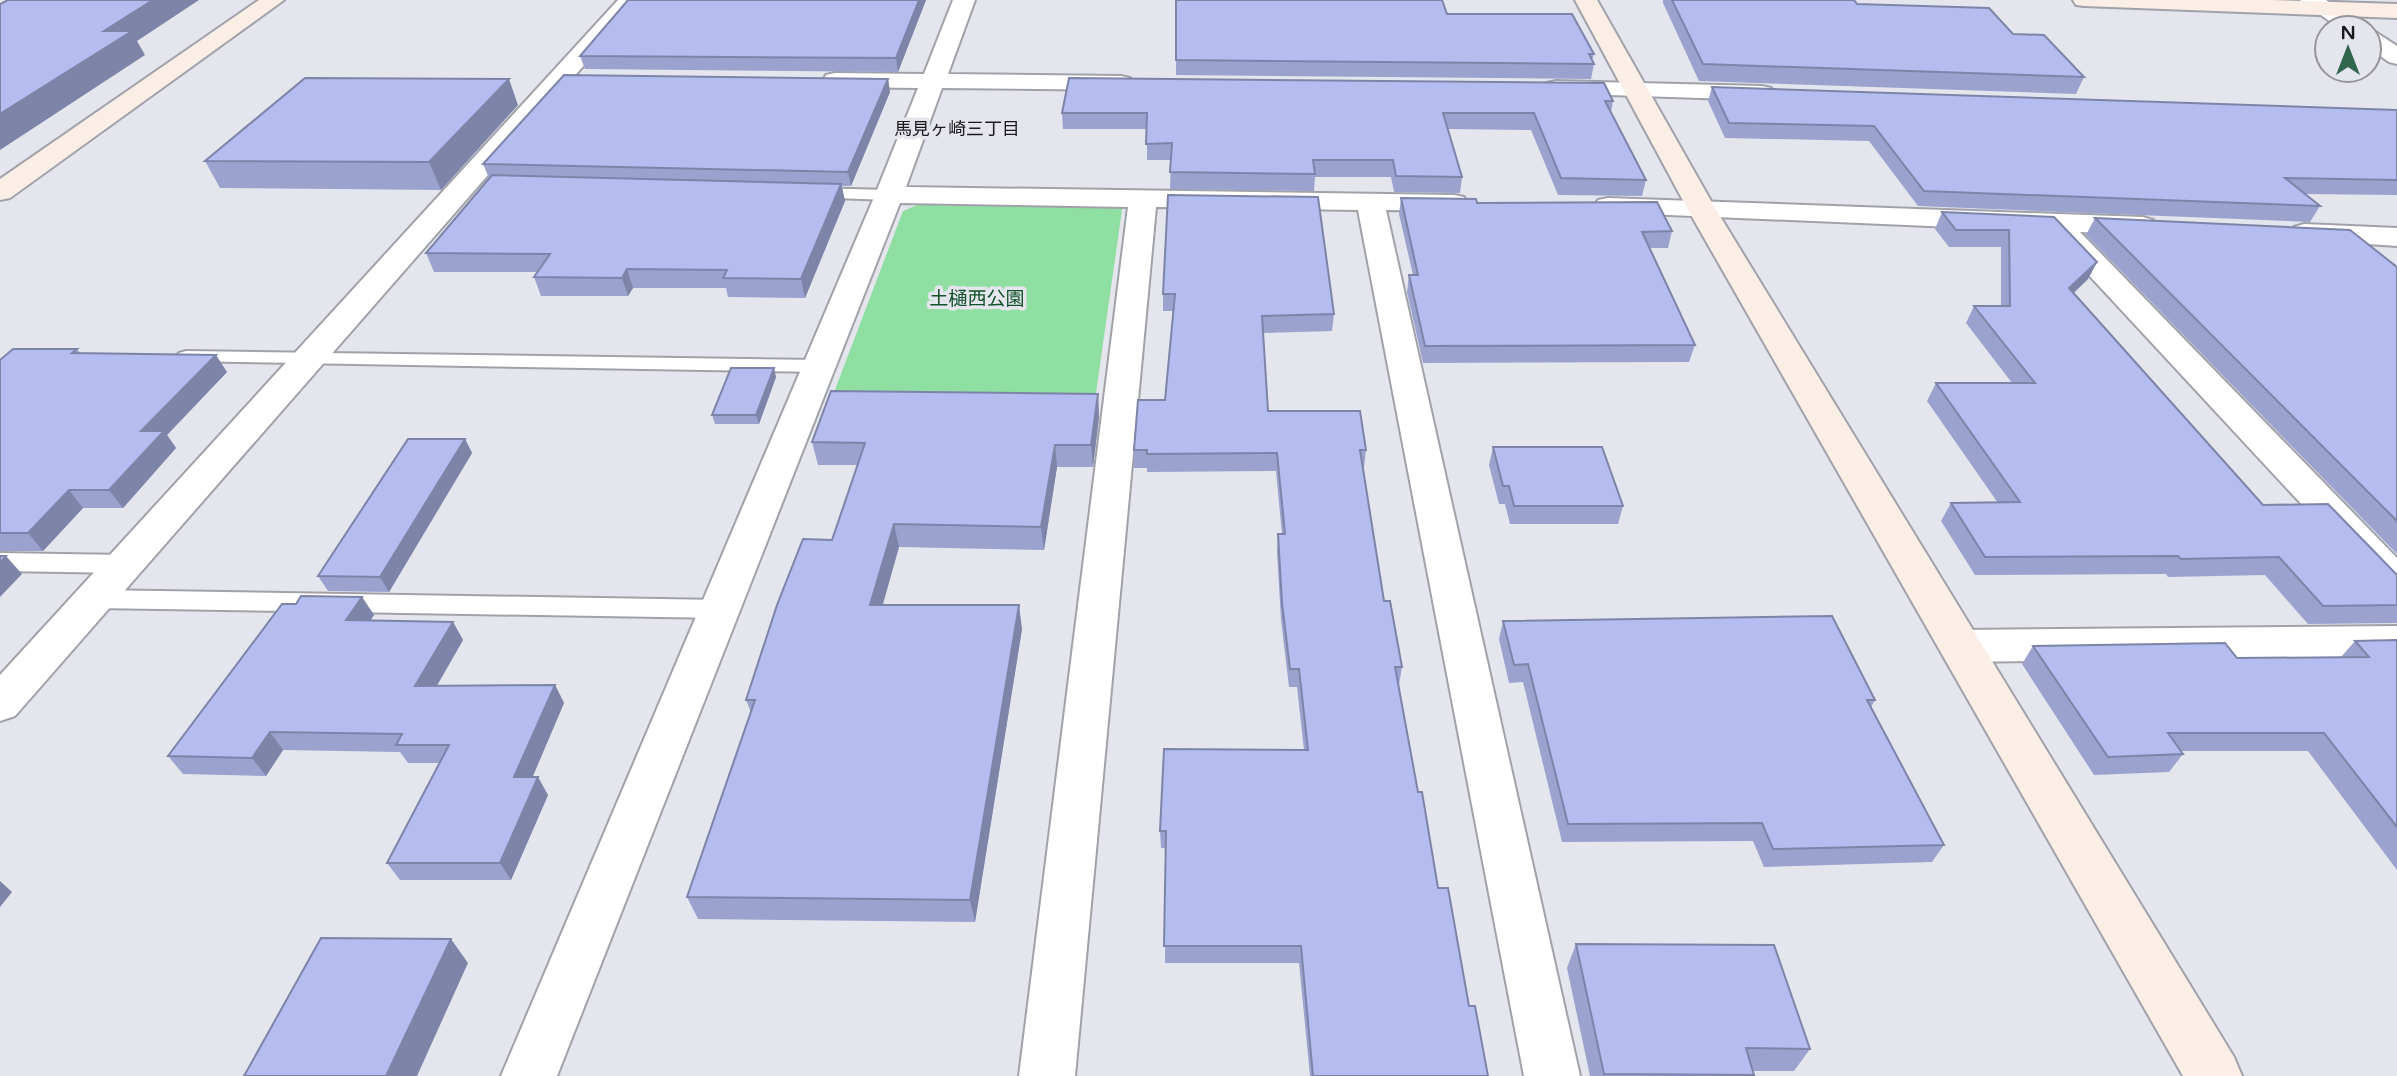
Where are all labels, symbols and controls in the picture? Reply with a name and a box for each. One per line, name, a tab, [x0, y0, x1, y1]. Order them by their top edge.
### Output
north arrow	[2313, 14, 2383, 84]
text: N	[2340, 22, 2356, 44]
district label: 馬見ヶ崎三丁目	[894, 118, 1020, 140]
park label: 土樋西公園	[929, 288, 1025, 310]

